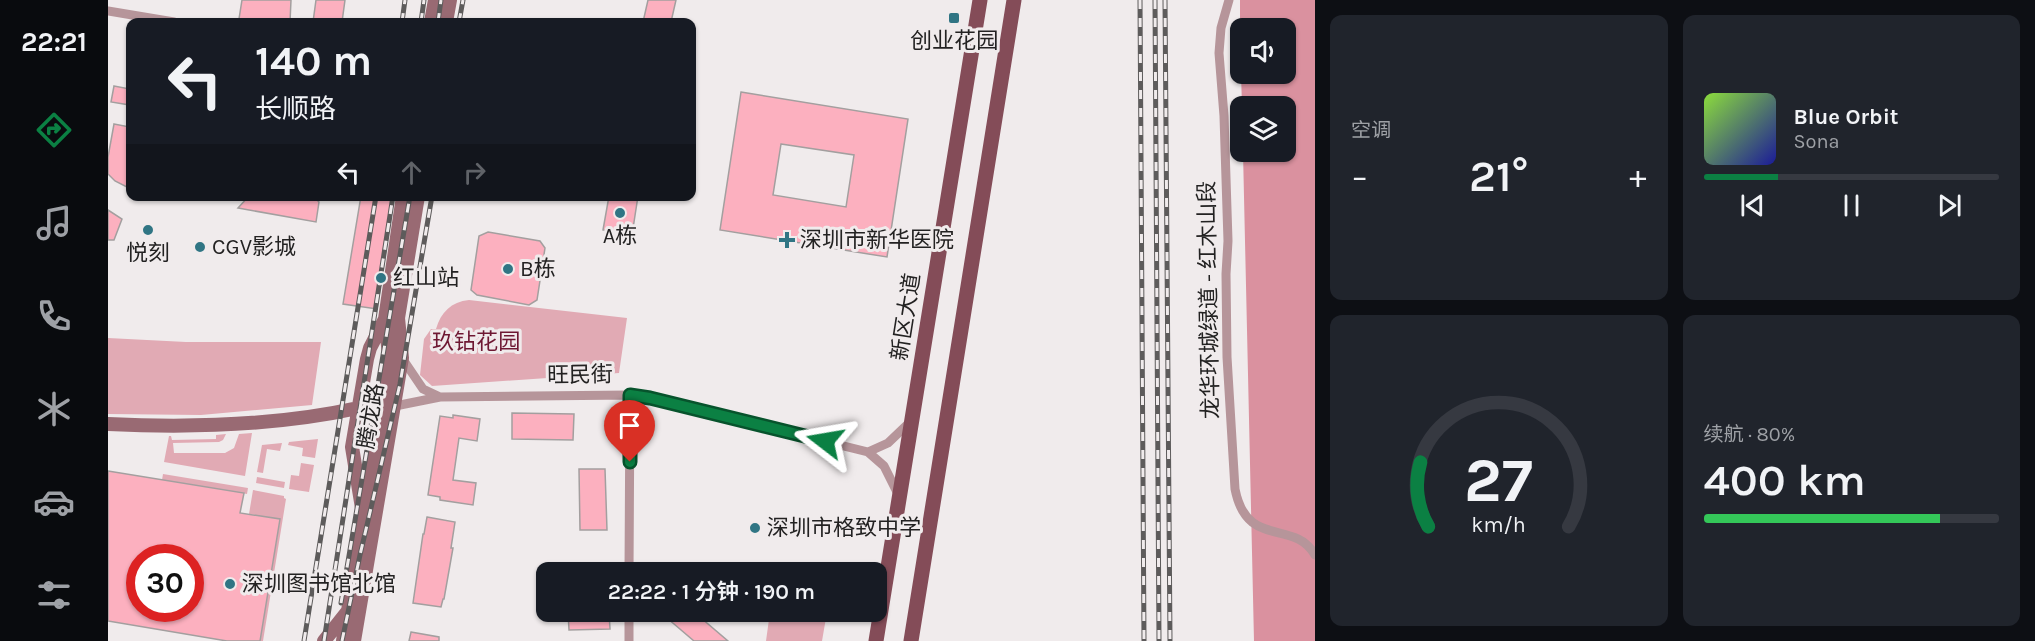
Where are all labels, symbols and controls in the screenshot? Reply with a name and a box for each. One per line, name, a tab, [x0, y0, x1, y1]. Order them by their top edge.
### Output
marker: 创业花园	[947, 11, 961, 25]
map controls	[1230, 18, 1296, 162]
button: sound	[1230, 18, 1296, 84]
text: 22:21	[21, 26, 87, 58]
place label: 创业花园	[910, 28, 998, 54]
text: 140 m	[255, 36, 372, 86]
icon: left	[156, 42, 234, 120]
text: 长顺路	[255, 93, 336, 125]
button: layers	[1230, 96, 1296, 162]
text: Blue Orbit	[1794, 104, 1899, 130]
icon: directions	[33, 109, 75, 151]
text: 空调	[1351, 119, 1391, 142]
text: Sona	[1794, 130, 1840, 153]
text: 21°	[1469, 150, 1529, 202]
icon: left	[332, 156, 365, 189]
icon: ahead	[395, 156, 428, 189]
icon: right	[458, 156, 491, 189]
text: −	[1351, 157, 1368, 195]
text: +	[1629, 157, 1646, 195]
street label: 龙华环城绿道 - 红木山段	[1194, 181, 1224, 419]
icon: previous	[1736, 189, 1769, 222]
icon: pause	[1835, 189, 1868, 222]
icon: next	[1933, 189, 1966, 222]
icon: music	[33, 202, 75, 244]
marker: A栋	[613, 206, 627, 220]
marker: 悦刻	[141, 223, 155, 237]
place label: A栋	[603, 223, 637, 249]
place label: 深圳市新华医院	[800, 227, 954, 253]
marker: 深圳市新华医院	[778, 231, 796, 249]
place label: CGV影城	[212, 234, 296, 260]
place label: 悦刻	[126, 240, 170, 266]
marker: CGV影城	[193, 240, 207, 254]
place label: B栋	[520, 256, 556, 282]
marker: B栋	[501, 262, 515, 276]
place label: 红山站	[393, 265, 459, 291]
marker: 红山站	[374, 271, 388, 285]
street label: 新区大道	[886, 272, 926, 362]
icon: phone	[33, 295, 75, 337]
park label: 玖钻花园	[432, 329, 520, 355]
street label: 旺民街	[547, 361, 613, 389]
street label: 腾龙路	[353, 381, 389, 451]
icon: climate	[33, 388, 75, 430]
pin	[604, 400, 655, 462]
icon: arrive	[613, 409, 646, 442]
position arrow	[793, 409, 857, 473]
text: 续航 · 80%	[1704, 423, 1795, 446]
text: 27	[1464, 444, 1533, 517]
text: 400 km	[1704, 454, 1866, 506]
icon: car	[33, 481, 75, 523]
text: km/h	[1472, 513, 1526, 538]
place label: 深圳市格致中学	[767, 515, 921, 541]
marker: 深圳市格致中学	[748, 521, 762, 535]
speed limit sign: 30	[126, 544, 204, 622]
place label: 深圳图书馆北馆	[242, 571, 396, 597]
icon: filters	[33, 574, 75, 616]
marker: 深圳图书馆北馆	[223, 577, 237, 591]
text: 22:22 · 1 分钟 · 190 m	[608, 579, 815, 605]

